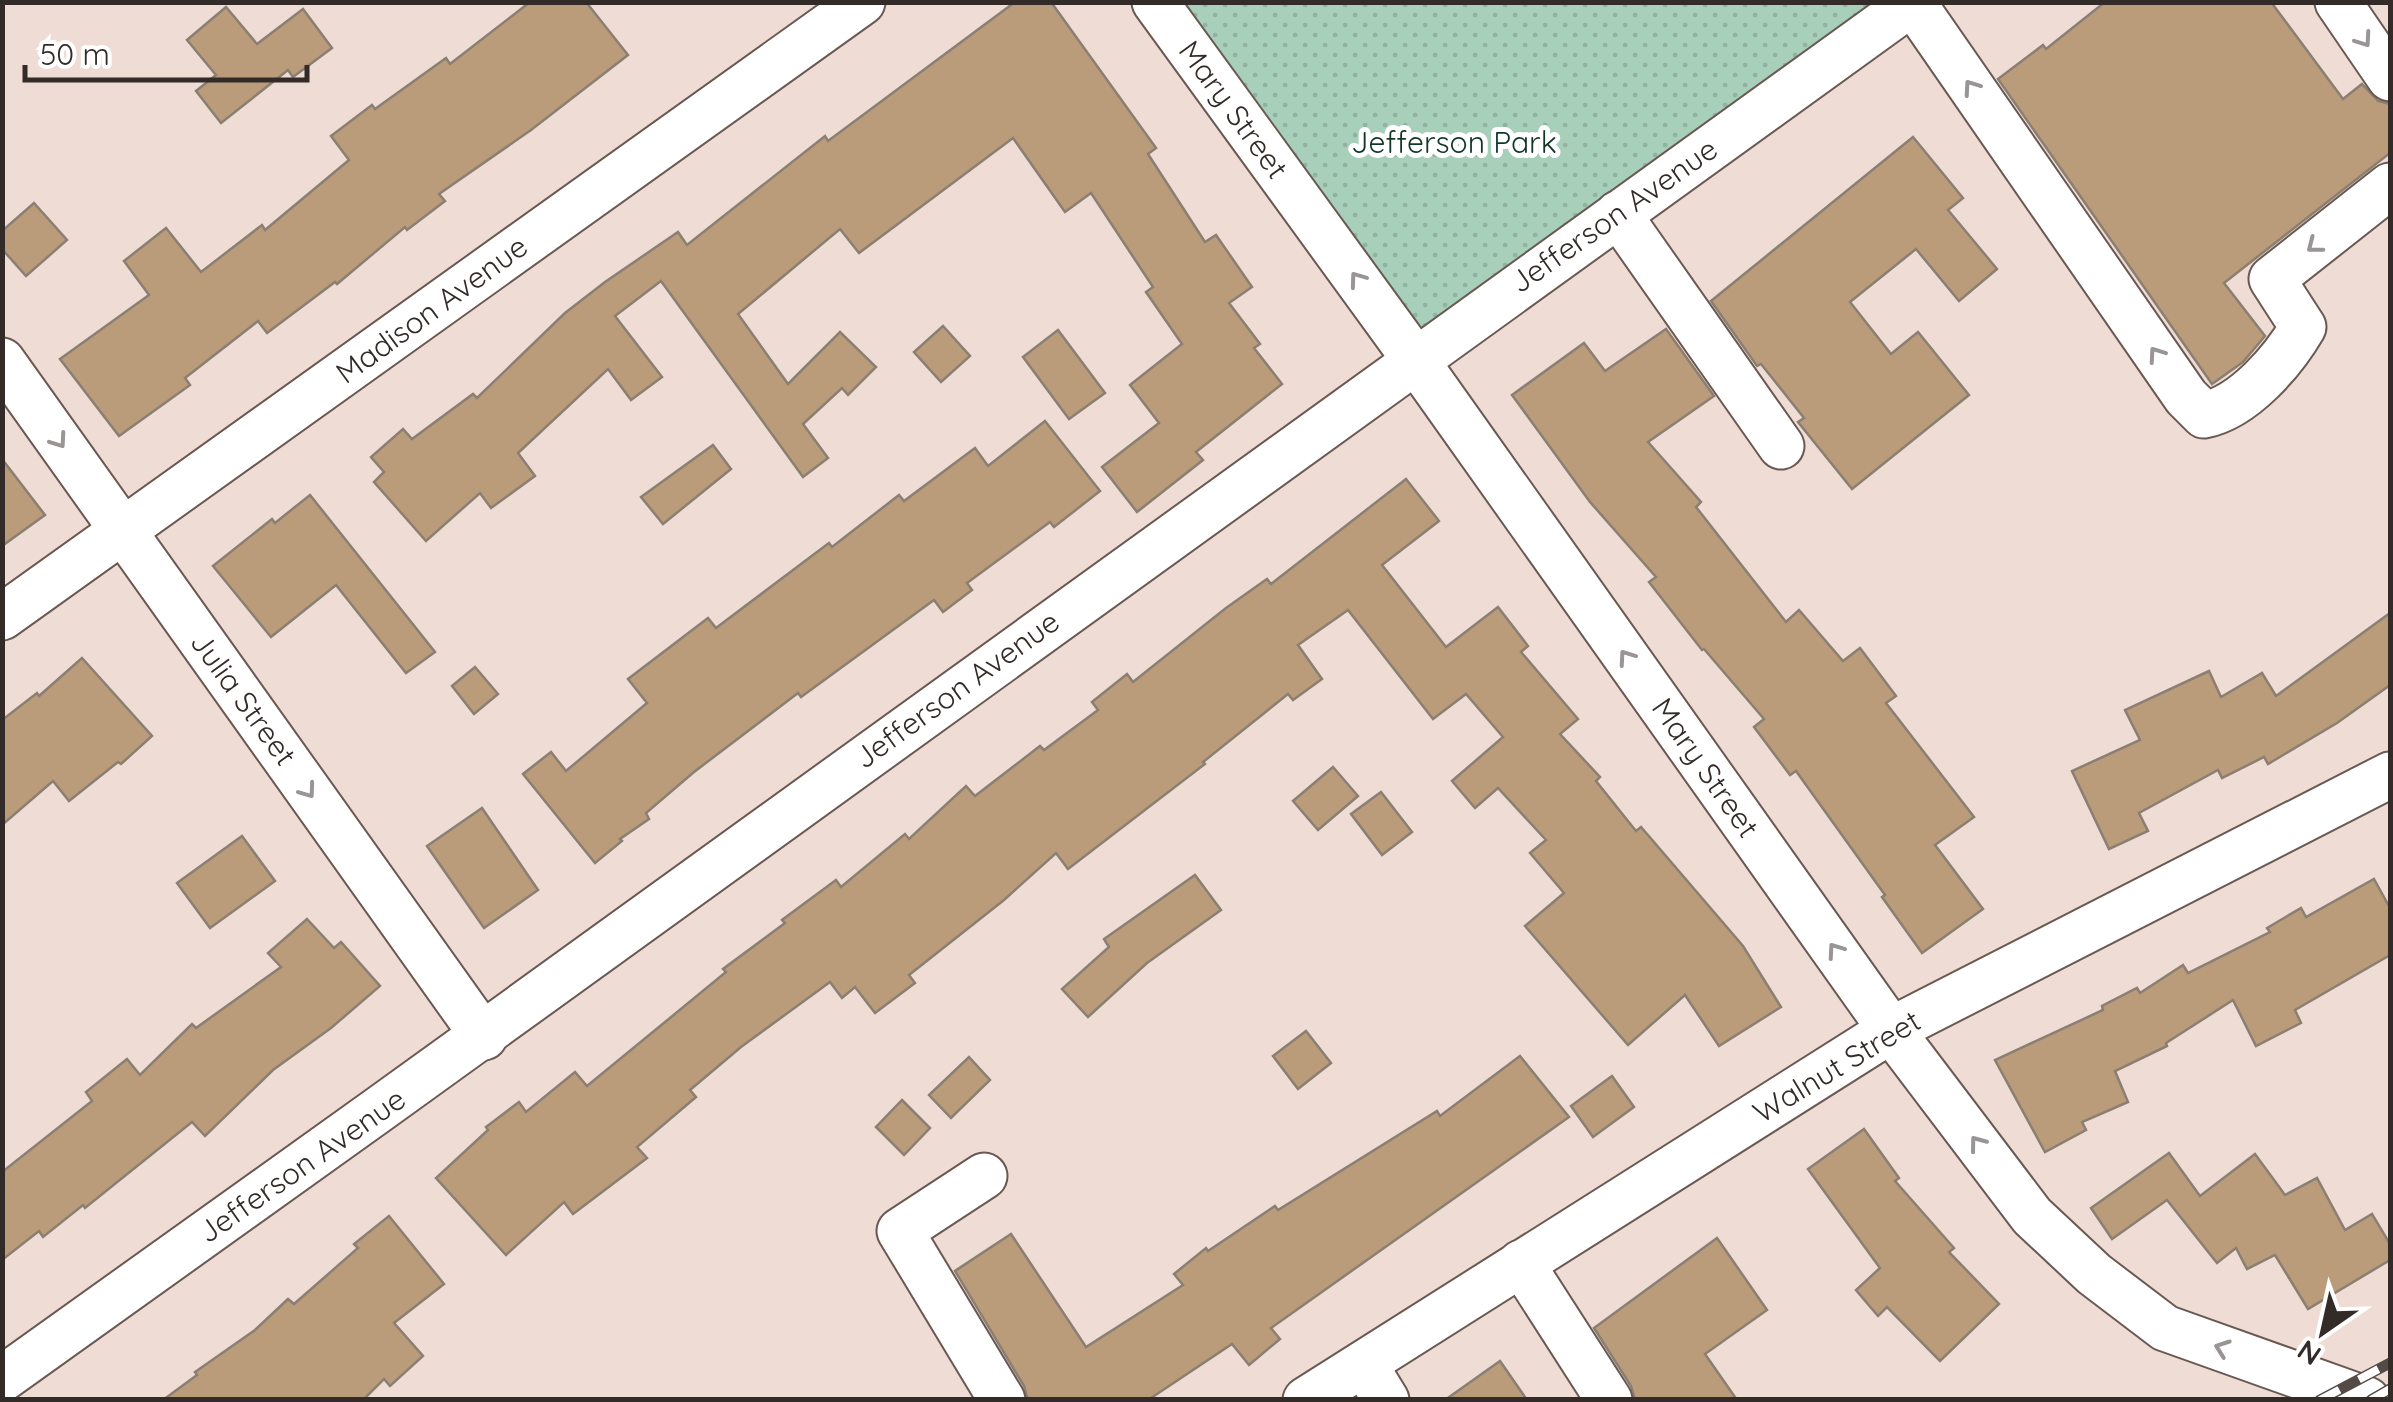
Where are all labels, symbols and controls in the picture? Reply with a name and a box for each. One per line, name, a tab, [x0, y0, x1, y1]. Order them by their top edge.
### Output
scale bar	[25, 20, 308, 82]
one-way arrow	[2352, 29, 2370, 48]
street label: Mary Street	[1171, 33, 1297, 186]
text: 50 m	[40, 35, 110, 73]
one-way arrow	[1965, 80, 1983, 98]
park label: Jefferson Park	[1351, 123, 1557, 161]
street label: Jefferson Avenue	[1502, 129, 1724, 301]
street label: Madison Avenue	[328, 227, 535, 392]
one-way arrow	[2307, 234, 2325, 252]
one-way arrow	[1351, 272, 1369, 291]
one-way arrow	[2150, 347, 2168, 366]
one-way arrow	[47, 430, 65, 448]
street label: Jefferson Avenue	[846, 602, 1066, 776]
street label: Julia Street	[183, 624, 305, 773]
one-way arrow	[1621, 650, 1638, 668]
street label: Mary Street	[1644, 690, 1768, 845]
one-way arrow	[297, 780, 314, 798]
one-way arrow	[1829, 943, 1847, 962]
street label: Walnut Street	[1746, 1001, 1927, 1131]
street label: Jefferson Avenue	[190, 1079, 412, 1251]
one-way arrow	[1971, 1136, 1988, 1154]
north arrow	[2273, 1282, 2373, 1382]
text: N	[2290, 1333, 2327, 1373]
one-way arrow	[2214, 1339, 2231, 1360]

